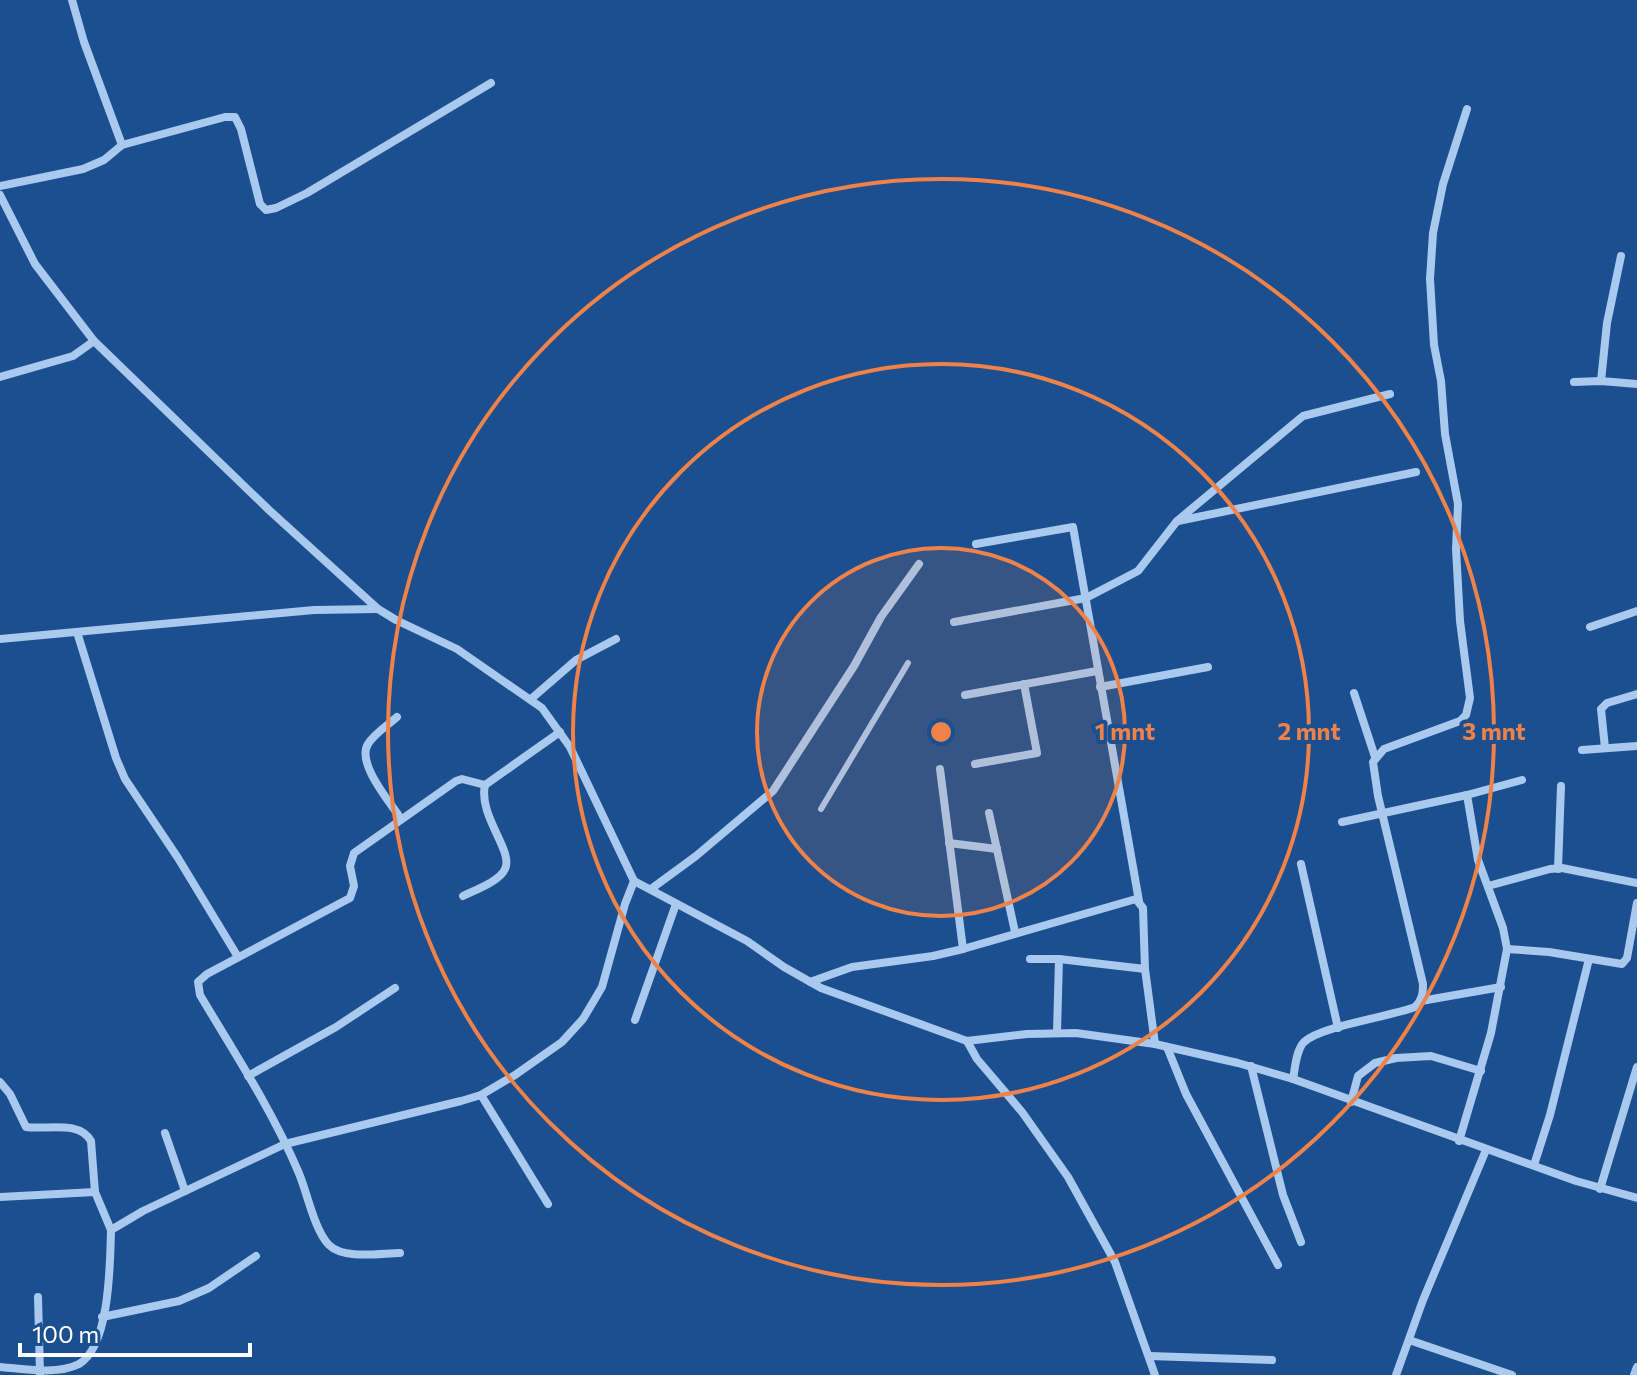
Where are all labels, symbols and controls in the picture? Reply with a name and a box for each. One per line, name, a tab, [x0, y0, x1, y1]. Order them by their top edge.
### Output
text: 1 mnt	[1095, 716, 1155, 745]
text: 2 mnt	[1277, 716, 1341, 745]
text: 3 mnt	[1462, 716, 1526, 745]
centre of rings	[927, 718, 955, 746]
scale bar	[20, 1307, 250, 1357]
text: 100 m	[32, 1319, 99, 1348]

